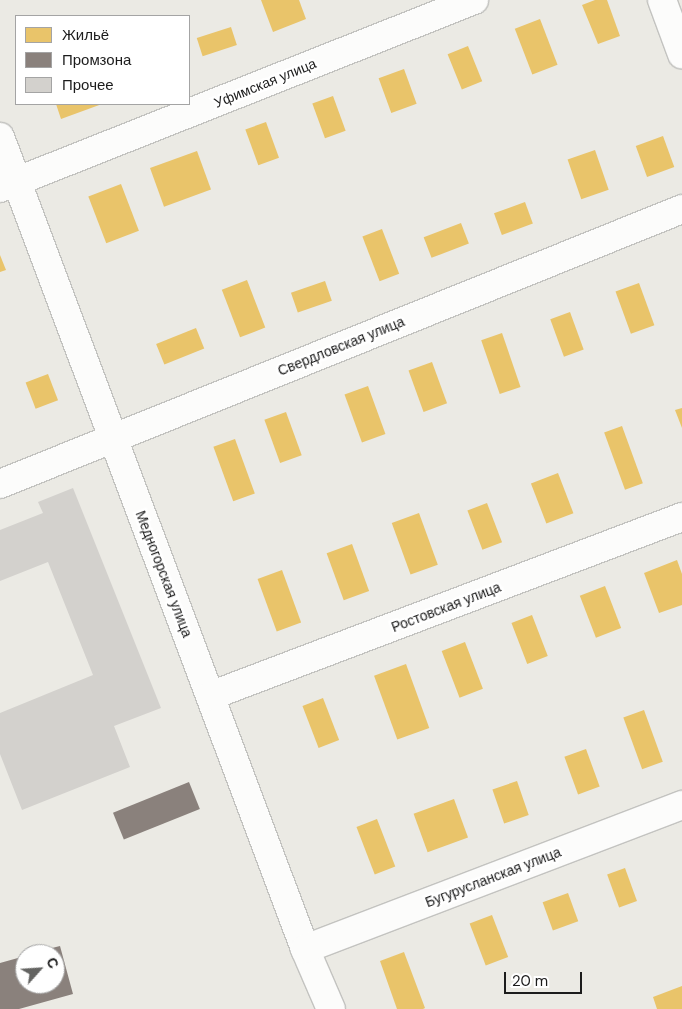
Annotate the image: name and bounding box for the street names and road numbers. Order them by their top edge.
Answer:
street label: Уфимская улица [211,55,319,111]
street label: Свердловская улица [275,313,407,379]
street label: Медногорская улица [132,508,196,640]
street label: Ростовская улица [389,578,503,636]
street label: Бугурусланская улица [423,843,563,911]

